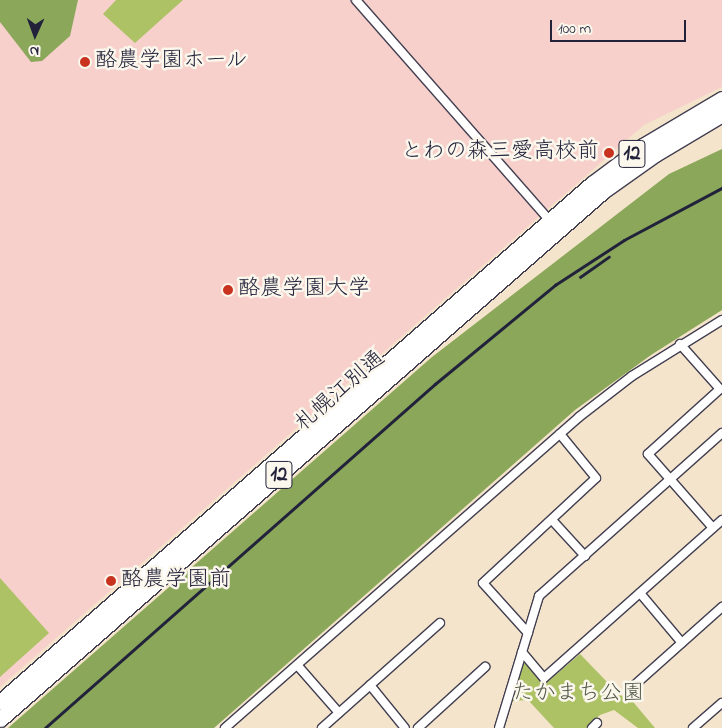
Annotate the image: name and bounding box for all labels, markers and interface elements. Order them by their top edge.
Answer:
north arrow [10,10,60,60]
scale bar [552,10,688,42]
text: 100 m [558,18,591,40]
text: N [29,40,40,61]
place label: 酪農学園ホール [95,49,249,75]
marker: 酪農学園ホール [79,56,91,68]
road number: 12 [618,136,646,172]
place label: とわの森三愛高校前 [401,140,599,166]
marker: とわの森三愛高校前 [603,147,615,159]
place label: 酪農学園大学 [238,277,370,303]
marker: 酪農学園大学 [222,284,234,296]
street label: 札幌江別通 [291,346,391,438]
road number: 12 [265,456,293,494]
place label: 酪農学園前 [121,568,231,594]
marker: 酪農学園前 [105,575,117,587]
park label: たかまち公園 [512,682,644,708]

